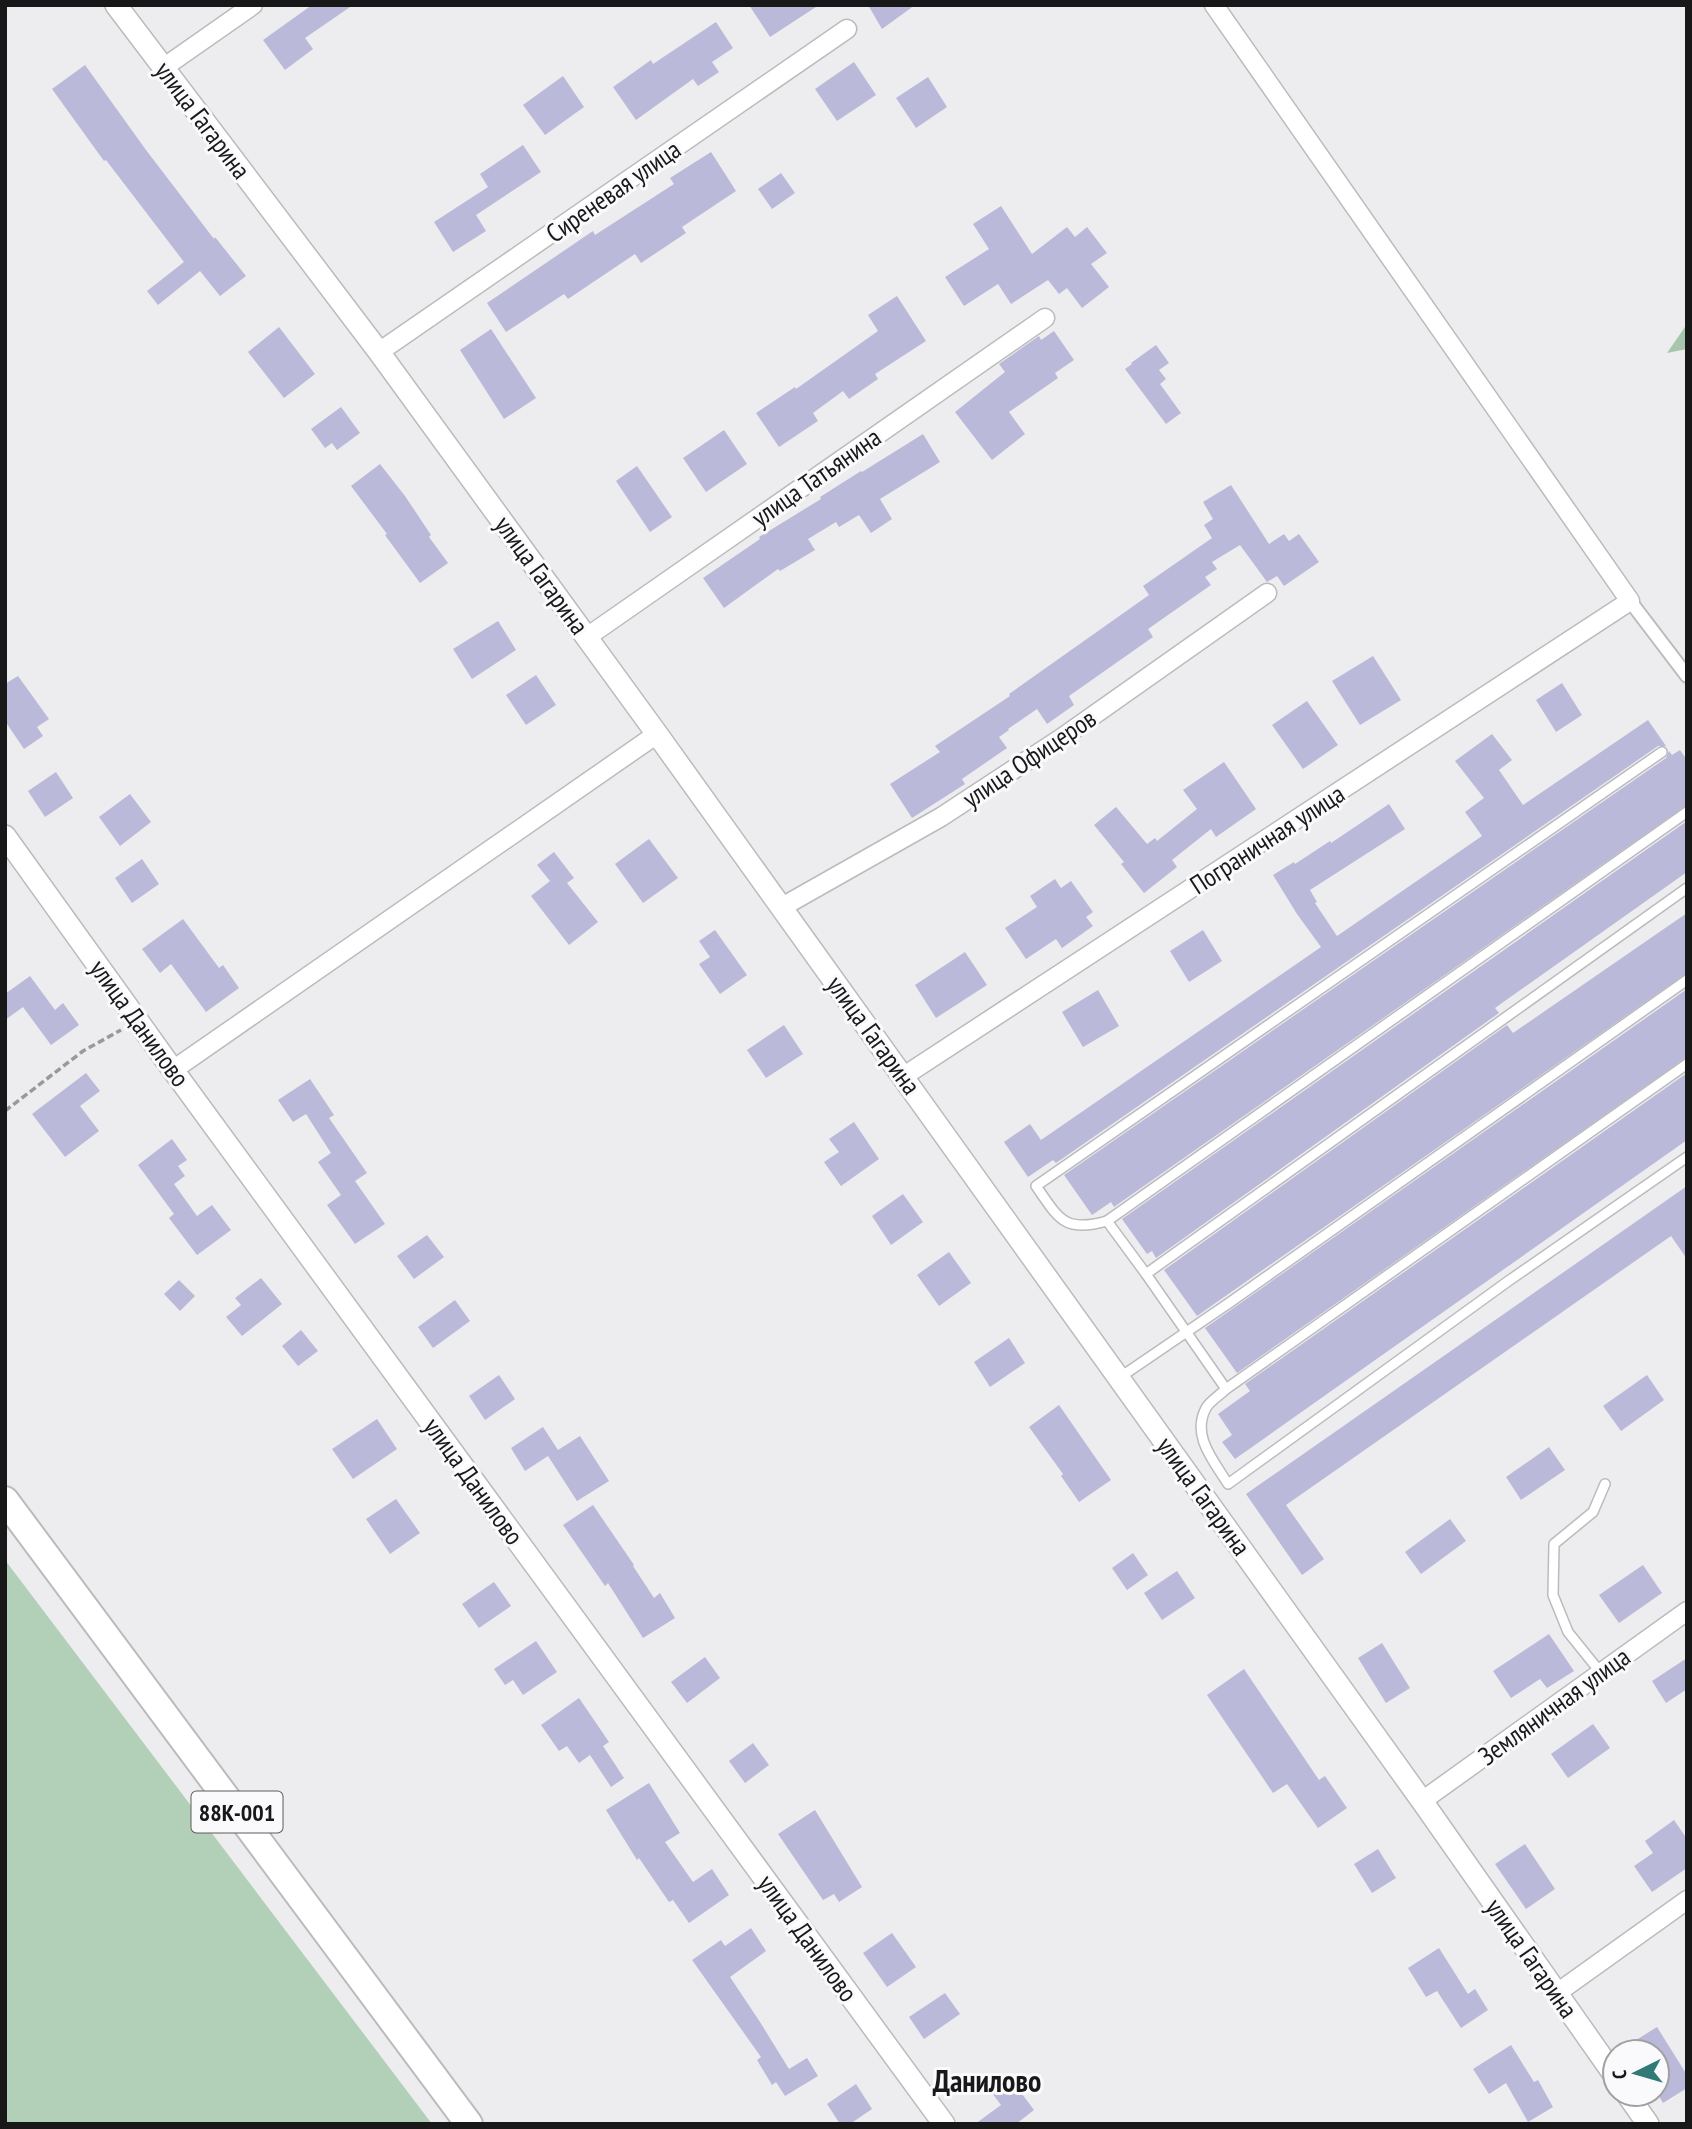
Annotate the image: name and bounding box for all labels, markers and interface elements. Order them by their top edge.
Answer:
street label: улица Гагарина [148,55,258,185]
street label: Сиреневая улица [539,132,687,250]
street label: улица Татьянина [745,420,887,534]
street label: улица Гагарина [488,509,596,641]
street label: улица Офицеров [956,701,1102,815]
street label: Пограничная улица [1183,777,1351,901]
street label: улица Данилово [83,953,197,1093]
street label: улица Гагарина [820,969,928,1101]
street label: улица Данилово [417,1411,531,1551]
street label: улица Гагарина [1150,1430,1258,1562]
street label: Земляничная улица [1472,1640,1636,1772]
road number: 88К-001 [191,1792,282,1832]
street label: улица Данилово [751,1868,865,2008]
street label: улица Гагарина [1479,1892,1585,2024]
north arrow [1601,2038,1671,2108]
district label: Данилово [933,2061,1041,2100]
text: С [1607,2069,1631,2080]

